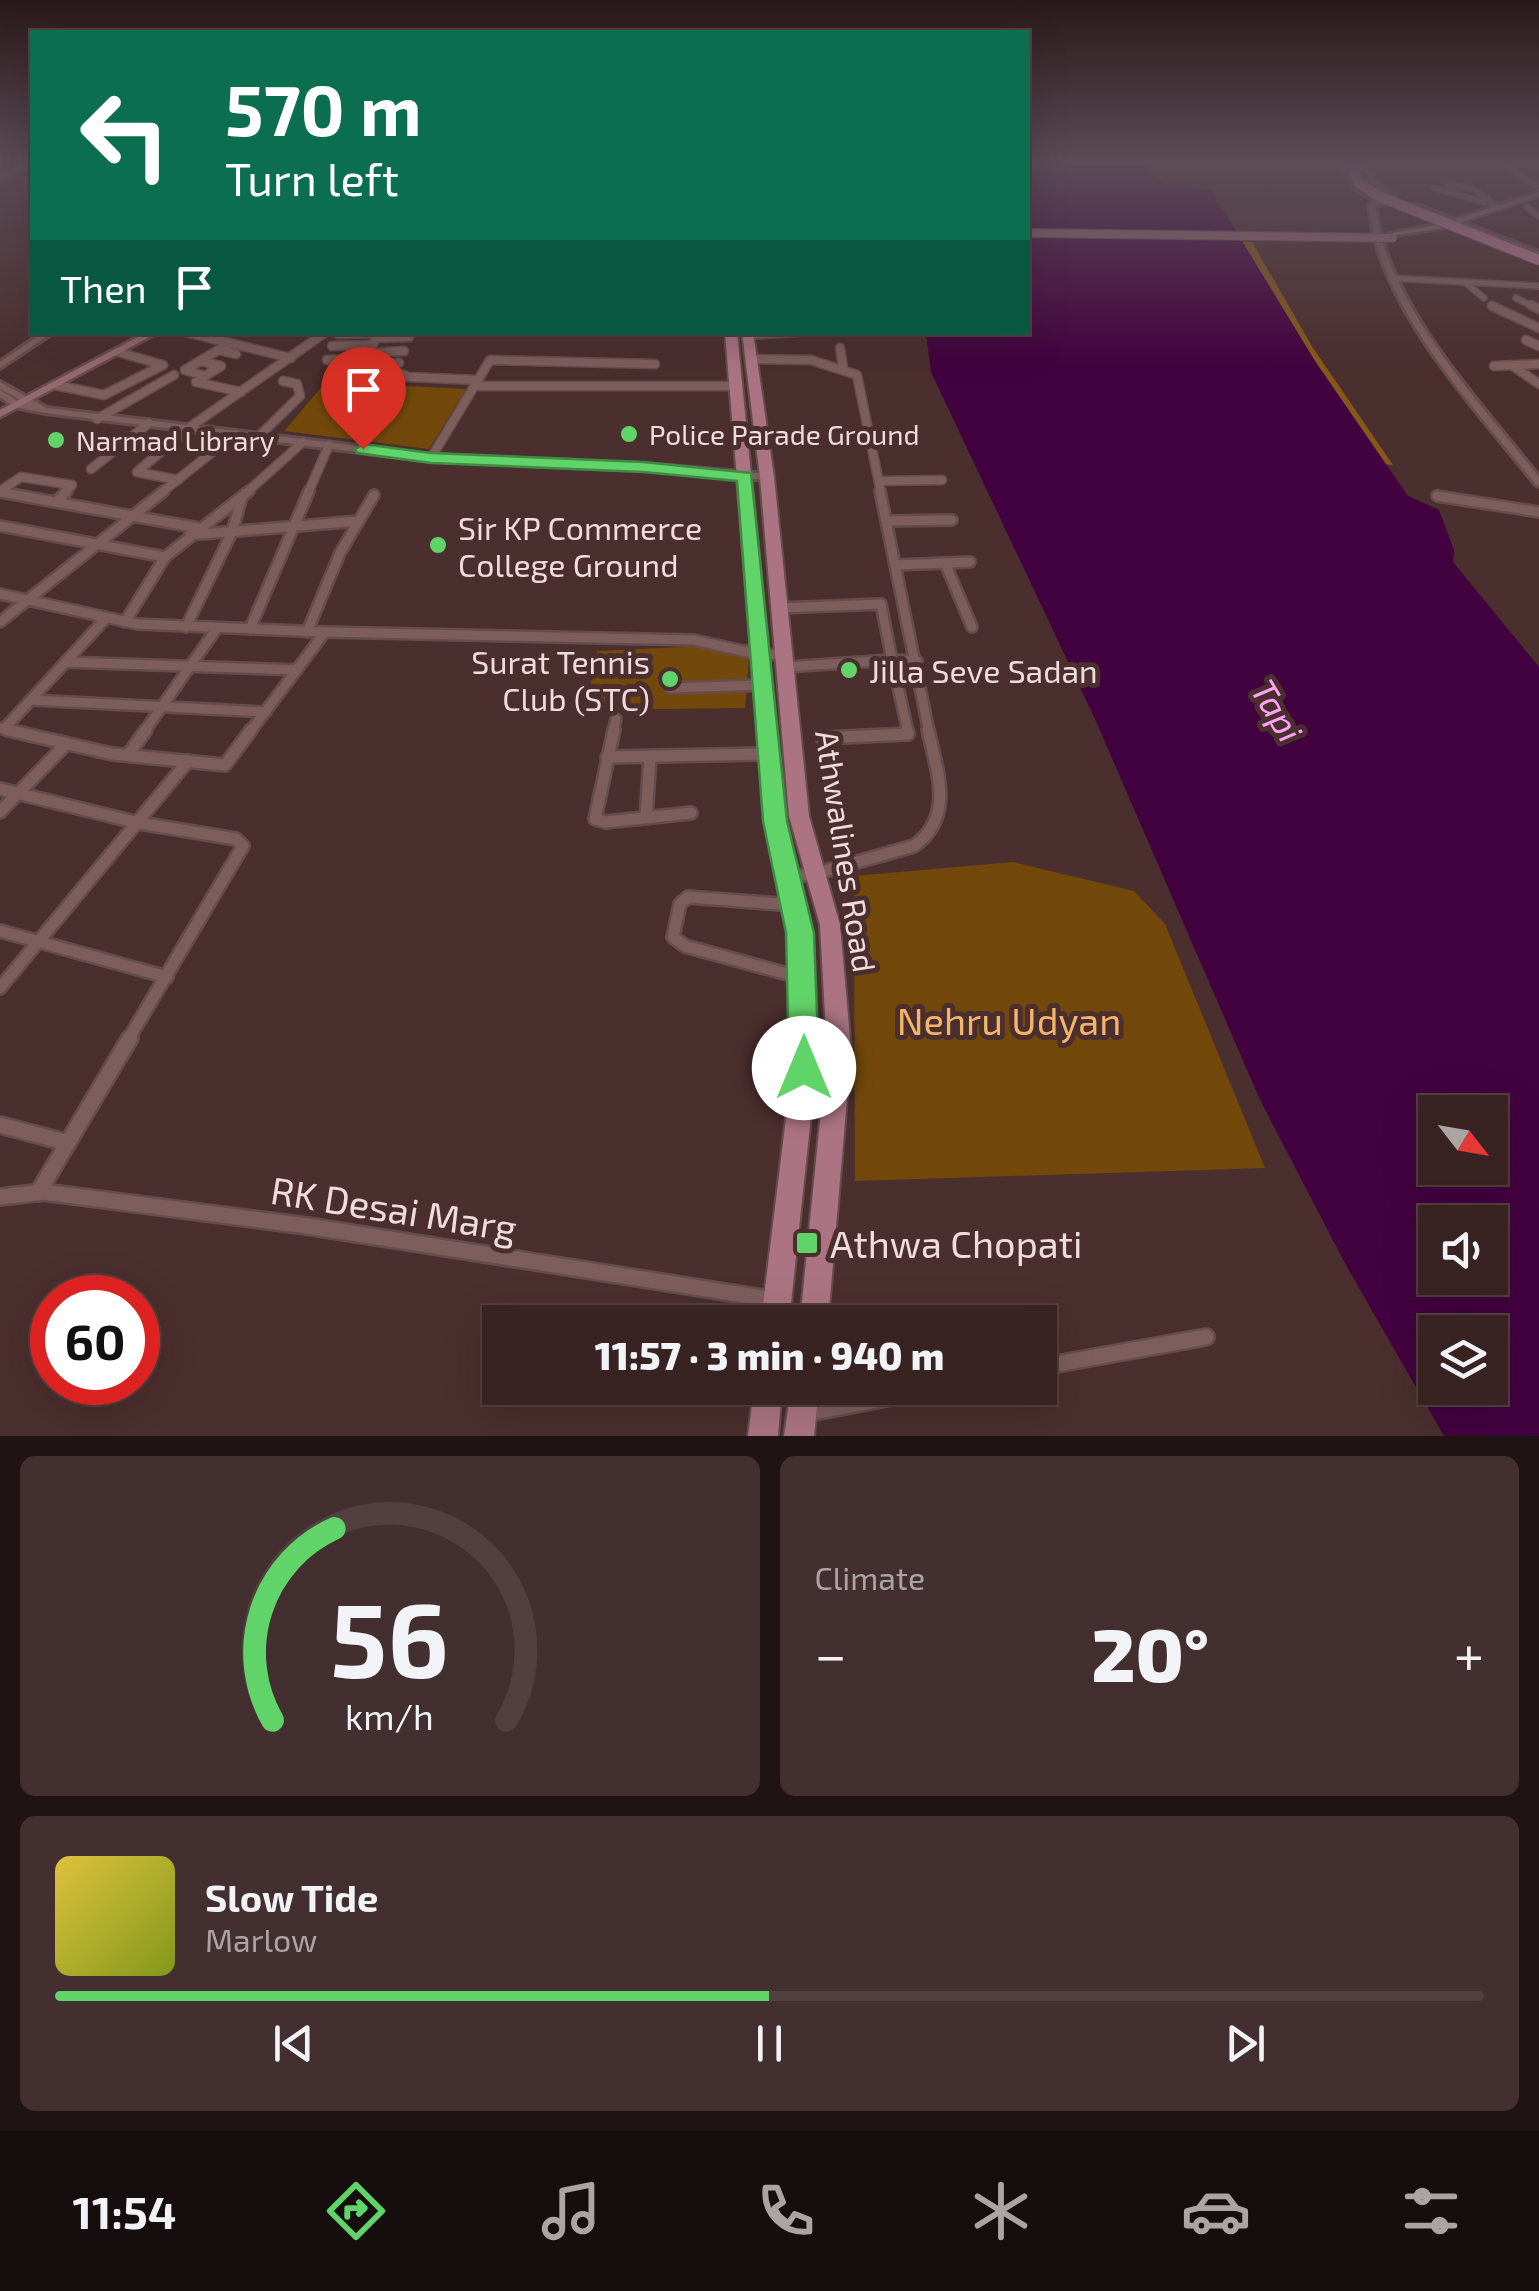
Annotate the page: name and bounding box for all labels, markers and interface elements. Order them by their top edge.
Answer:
text: 570 m [225,66,422,150]
icon: left [60,70,190,200]
text: Turn left [225,151,399,205]
icon: arrive [167,260,222,315]
text: Then [60,265,147,311]
pin [321,347,406,450]
icon: arrive [336,362,391,417]
place label: Police Parade Ground [649,417,920,451]
place label: Narmad Library [76,423,275,457]
marker: Police Parade Ground [618,423,640,445]
marker: Narmad Library [45,429,67,451]
place label: Sir KP Commerce College Ground [458,508,702,583]
marker: Sir KP Commerce College Ground [427,534,449,556]
place label: Surat Tennis Club (STC) [471,642,650,717]
place label: Jilla Seve Sadan [869,651,1098,689]
marker: Jilla Seve Sadan [838,659,860,681]
marker: Surat Tennis Club (STC) [659,668,681,690]
water label: Tapi [1243,671,1313,749]
street label: Athwalines Road [809,727,885,975]
park label: Nehru Udyan [897,997,1121,1043]
position arrow [752,1016,856,1120]
north arrow [1418,1095,1508,1185]
map controls [1418,1095,1508,1405]
street label: RK Desai Marg [268,1166,520,1250]
button: sound [1418,1205,1508,1295]
place label: Athwa Chopati [830,1220,1082,1266]
marker: Athwa Chopati [794,1230,820,1256]
speed limit sign: 60 [30,1275,160,1405]
button: layers [1418,1315,1508,1405]
text: 11:57 · 3 min · 940 m [595,1332,944,1378]
text: Climate [815,1558,925,1596]
text: 56 [330,1574,449,1699]
text: 20° [1091,1607,1209,1697]
text: − [815,1620,847,1686]
text: + [1454,1620,1484,1686]
text: km/h [345,1694,434,1737]
text: Slow Tide [205,1874,378,1920]
text: Marlow [205,1920,317,1958]
icon: previous [266,2016,321,2071]
icon: pause [742,2016,797,2071]
icon: next [1218,2016,1273,2071]
icon: directions [321,2176,391,2246]
icon: music [536,2176,606,2246]
icon: phone [751,2176,821,2246]
icon: climate [966,2176,1036,2246]
icon: car [1181,2176,1251,2246]
icon: filters [1396,2176,1466,2246]
text: 11:54 [73,2184,176,2238]

